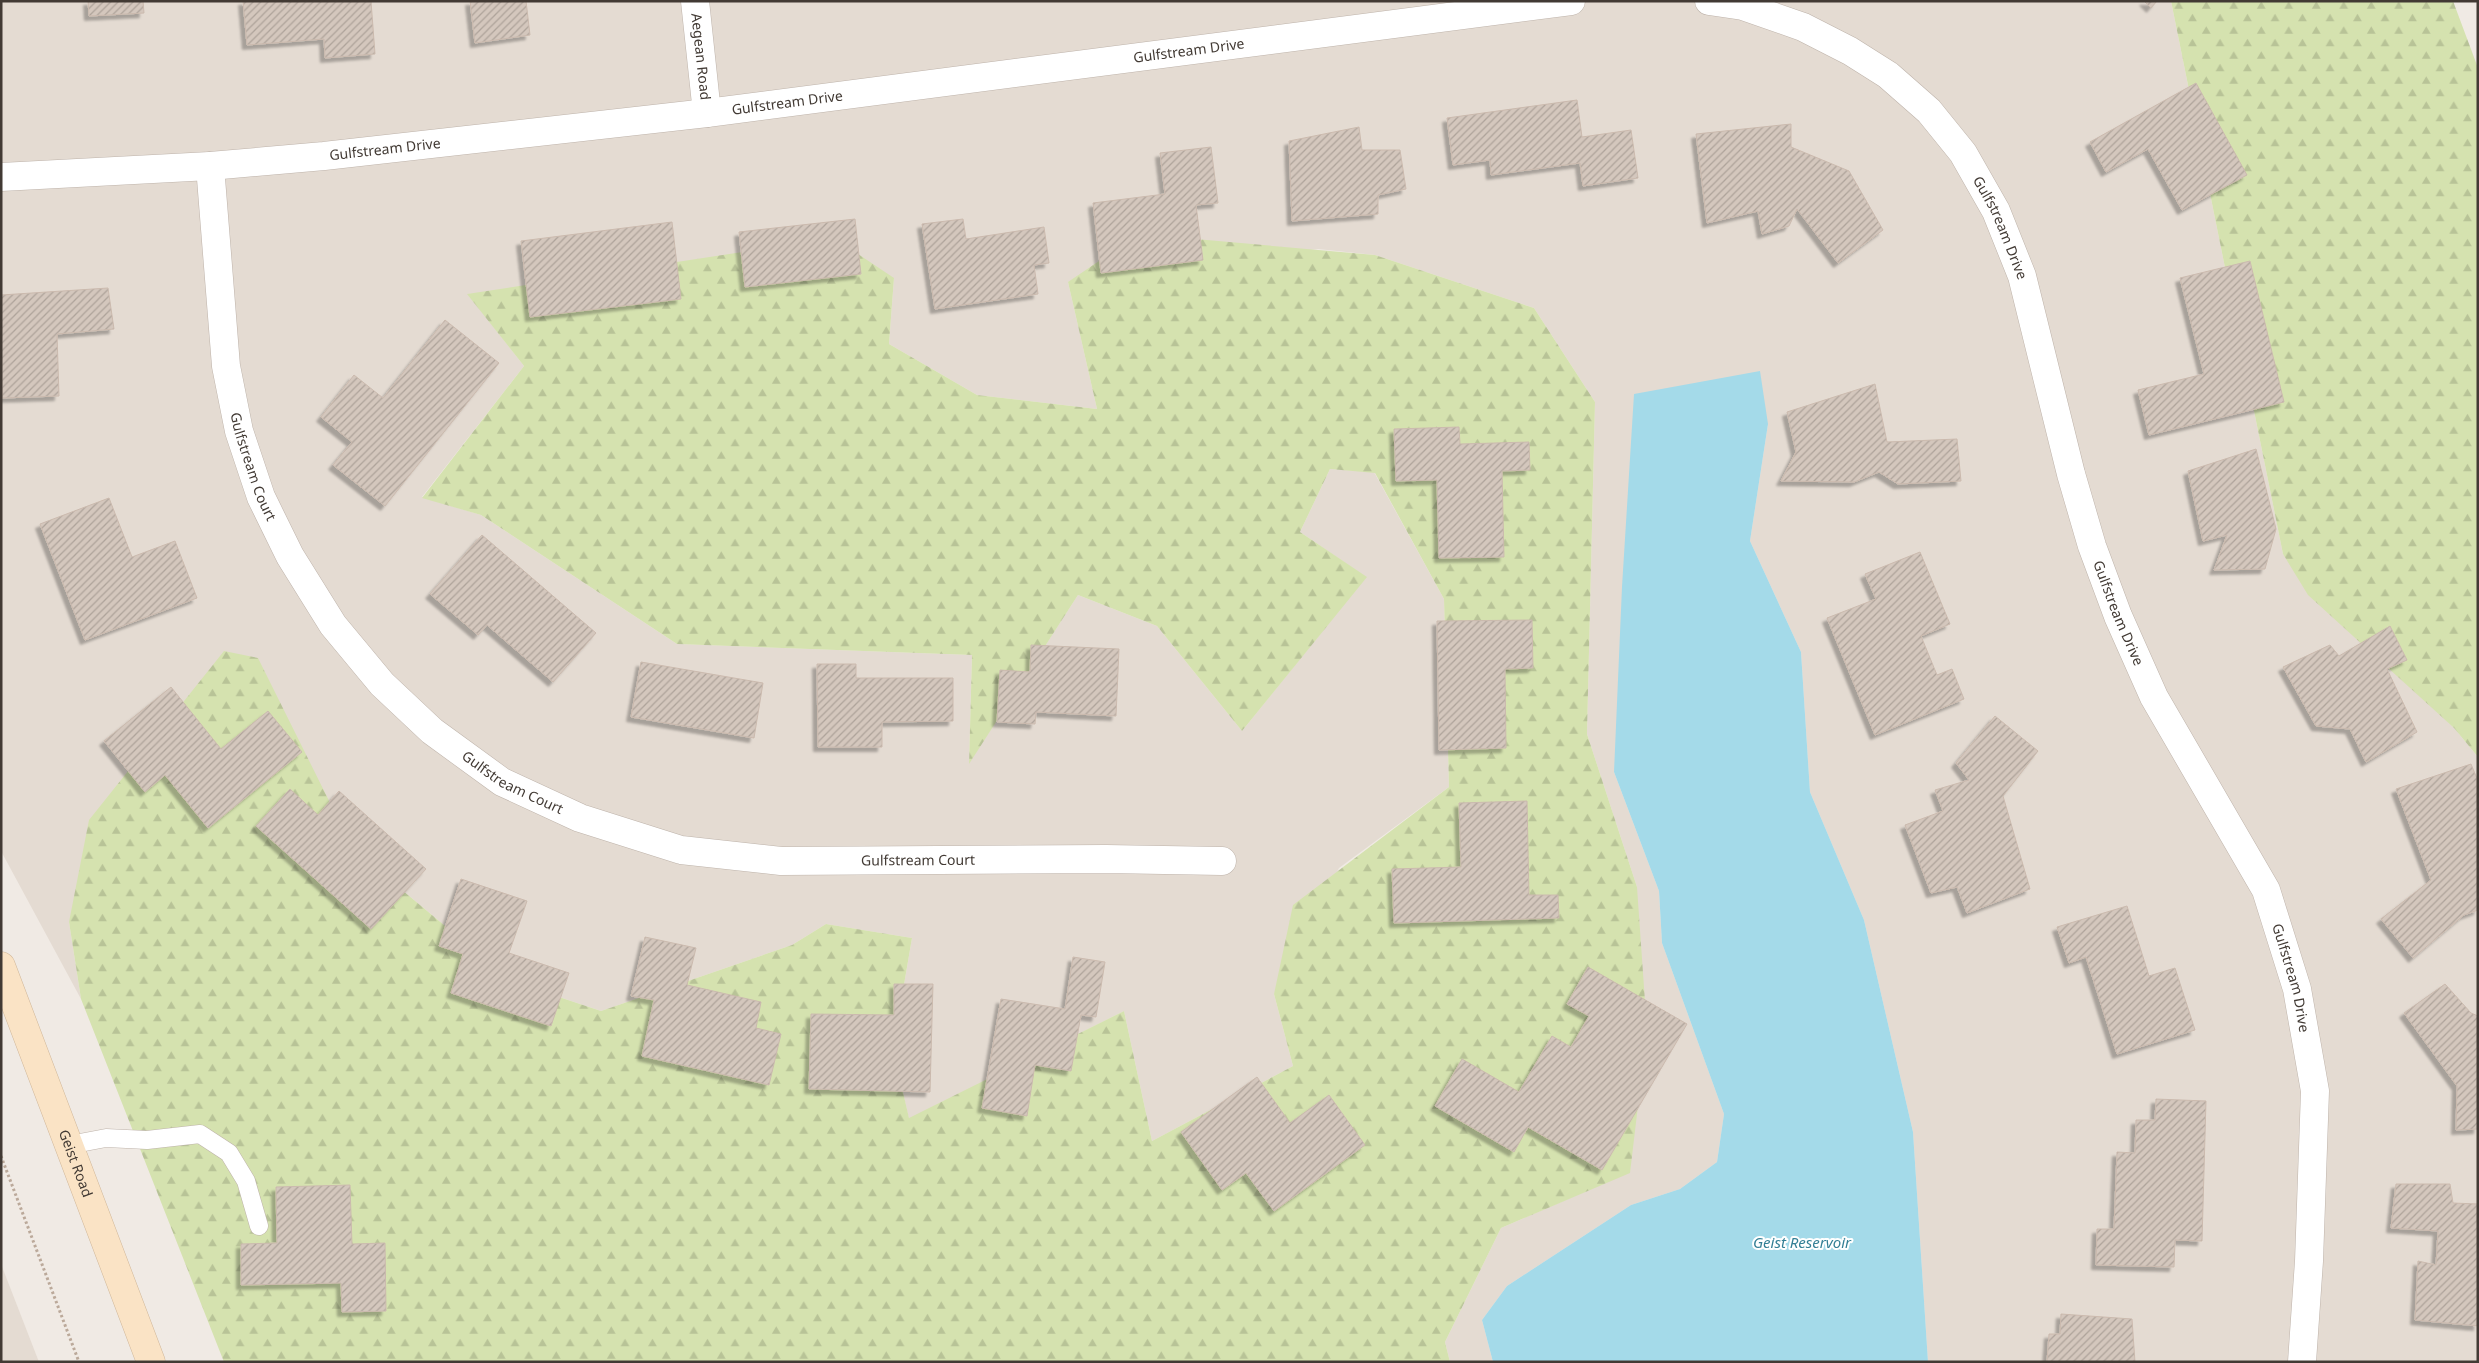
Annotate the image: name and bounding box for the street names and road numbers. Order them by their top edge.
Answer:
street label: Aegean Road [687,12,716,101]
street label: Gulfstream Drive [1132,33,1246,67]
street label: Gulfstream Drive [730,85,844,119]
street label: Gulfstream Drive [328,133,442,164]
street label: Gulfstream Drive [1969,172,2032,282]
street label: Gulfstream Court [226,410,281,524]
street label: Gulfstream Drive [2089,558,2149,668]
street label: Gulfstream Court [458,746,567,818]
street label: Gulfstream Court [861,850,975,870]
street label: Gulfstream Drive [2268,921,2314,1034]
street label: Geist Road [55,1127,98,1200]

